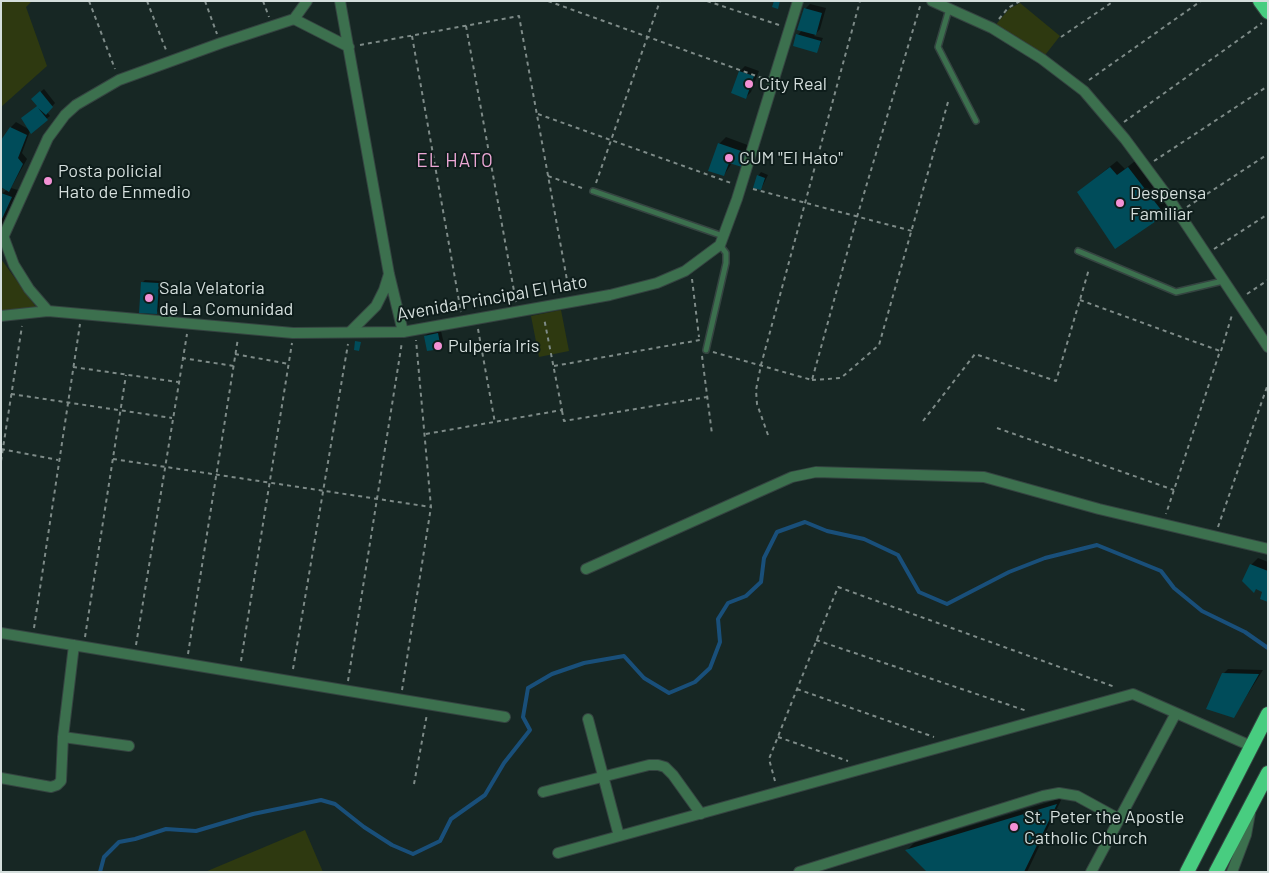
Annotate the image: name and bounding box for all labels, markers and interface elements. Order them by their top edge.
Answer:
place label: City Real [759,73,827,95]
marker: City Real [743,78,755,90]
place label: CUM "El Hato" [739,147,843,169]
district label: EL HATO [415,150,495,172]
marker: CUM "El Hato" [723,152,735,164]
place label: Posta policial Hato de Enmedio [58,160,191,202]
marker: Posta policial Hato de Enmedio [42,175,54,187]
place label: Despensa Familiar [1130,182,1206,224]
marker: Despensa Familiar [1114,197,1126,209]
street label: Avenida Principal El Hato [395,271,589,325]
place label: Sala Velatoria de La Comunidad [159,277,293,320]
marker: Sala Velatoria de La Comunidad [143,292,155,304]
place label: Pulpería Iris [448,335,539,357]
marker: Pulpería Iris [432,340,444,352]
place label: St. Peter the Apostle Catholic Church [1024,806,1184,849]
marker: St. Peter the Apostle Catholic Church [1008,821,1020,833]

